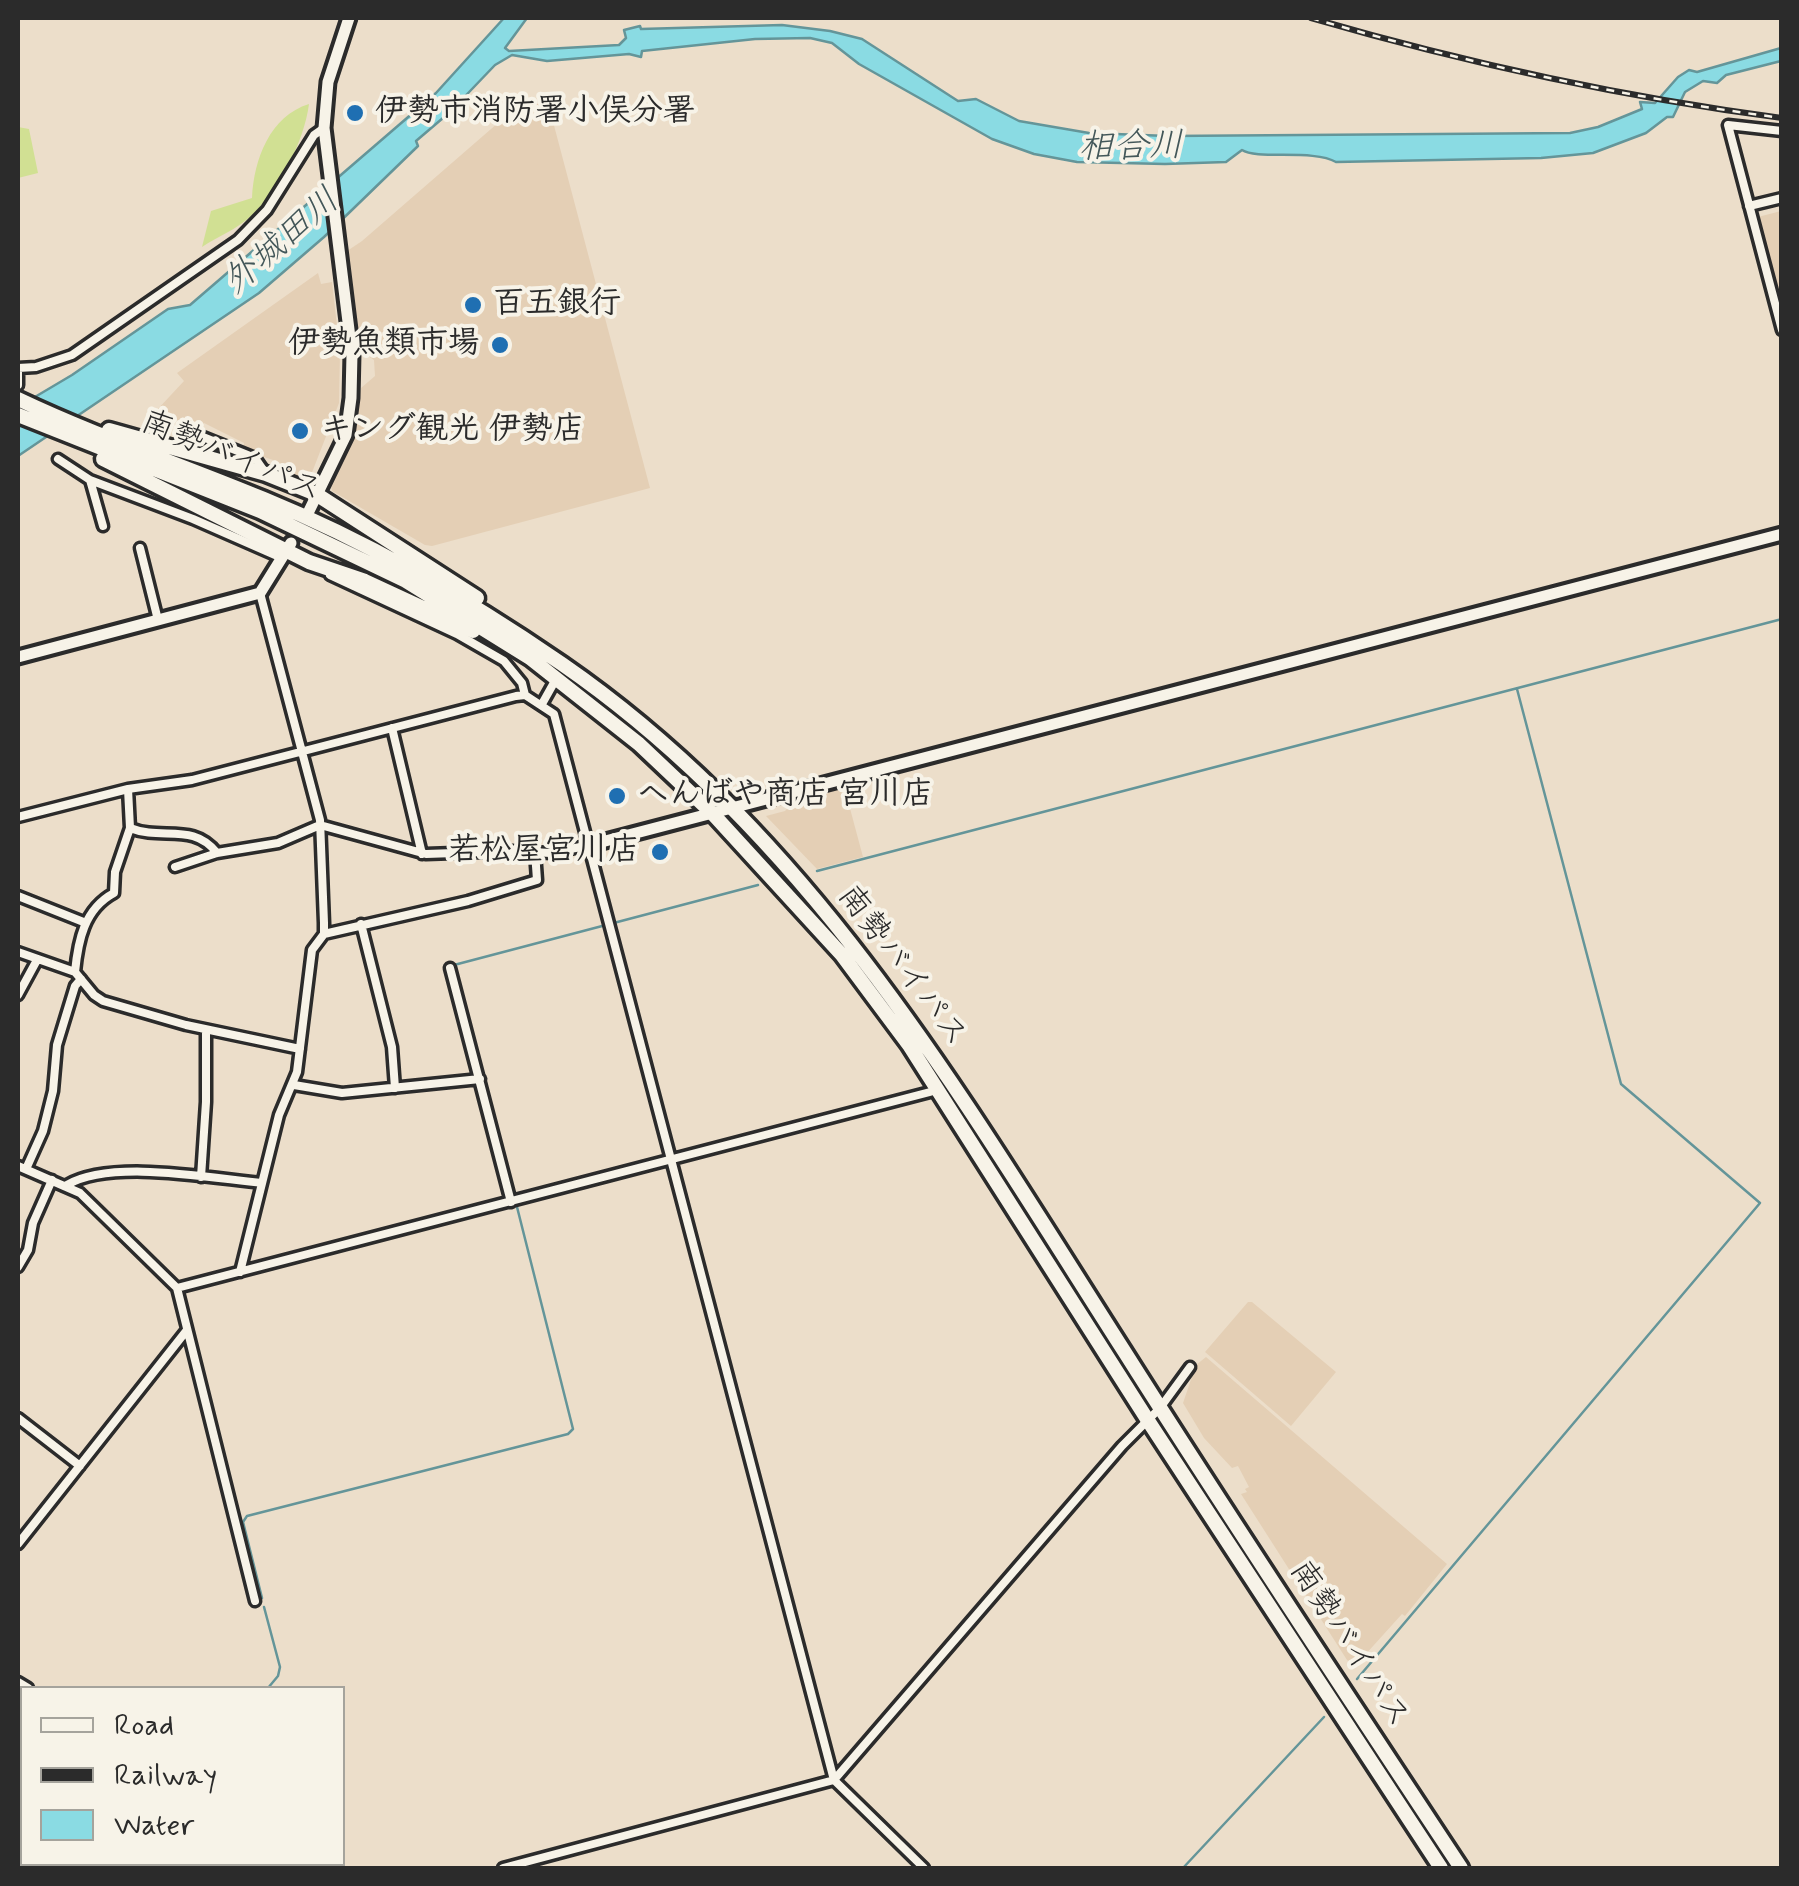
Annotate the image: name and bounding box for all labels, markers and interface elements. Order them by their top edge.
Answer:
place label: 伊勢市消防署小俣分署 [375,94,695,132]
marker: 伊勢市消防署小俣分署 [344,102,366,124]
water label: 相合川 [1078,127,1184,171]
water label: 外城田川 [216,181,350,305]
place label: 百五銀行 [493,286,621,324]
marker: 百五銀行 [462,294,484,316]
place label: 伊勢魚類市場 [288,326,480,364]
marker: 伊勢魚類市場 [489,334,511,356]
street label: 南勢バイパス [135,404,327,512]
place label: キング観光 伊勢店 [320,412,585,450]
marker: キング観光 伊勢店 [289,420,311,442]
place label: へんばや商店 宮川店 [637,777,934,815]
marker: へんばや商店 宮川店 [606,785,628,807]
place label: 若松屋宮川店 [448,833,640,871]
marker: 若松屋宮川店 [649,841,671,863]
street label: 南勢バイパス [828,879,974,1055]
street label: 南勢バイパス [1280,1554,1416,1736]
legend [20,1686,345,1866]
text: Road [114,1706,174,1745]
text: Railway [114,1756,217,1795]
text: Water [114,1806,194,1845]

